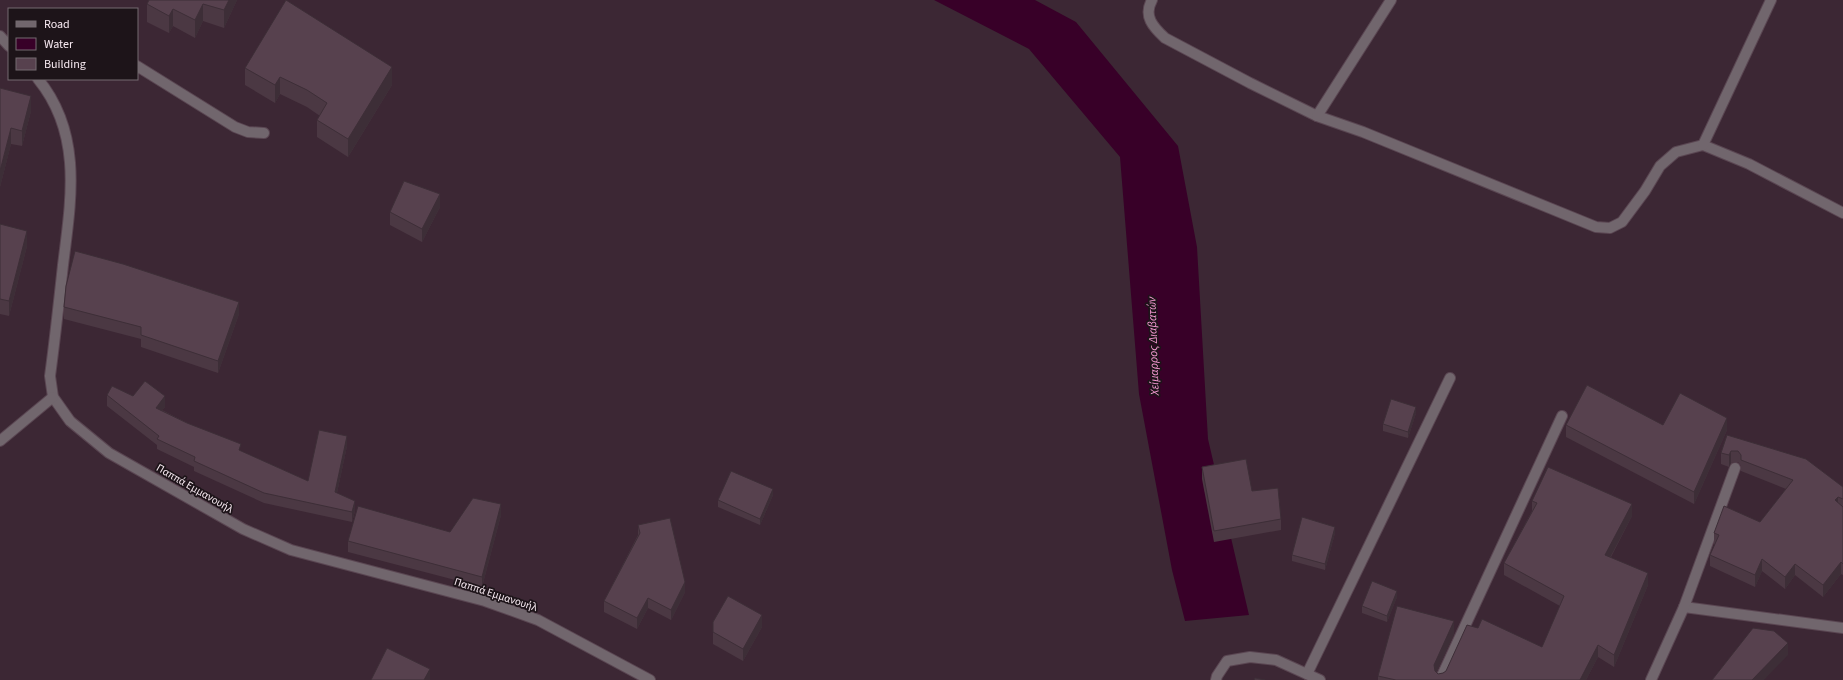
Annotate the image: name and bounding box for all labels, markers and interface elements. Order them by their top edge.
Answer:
legend [8,8,138,80]
text: Road [44,16,70,33]
text: Water [44,36,74,53]
text: Building [44,56,86,73]
water label: Χείμαρρος Διαβατών [1143,296,1164,397]
street label: Παππά Εμμανουήλ [154,460,236,517]
street label: Παππά Εμμανουήλ [452,574,540,615]

